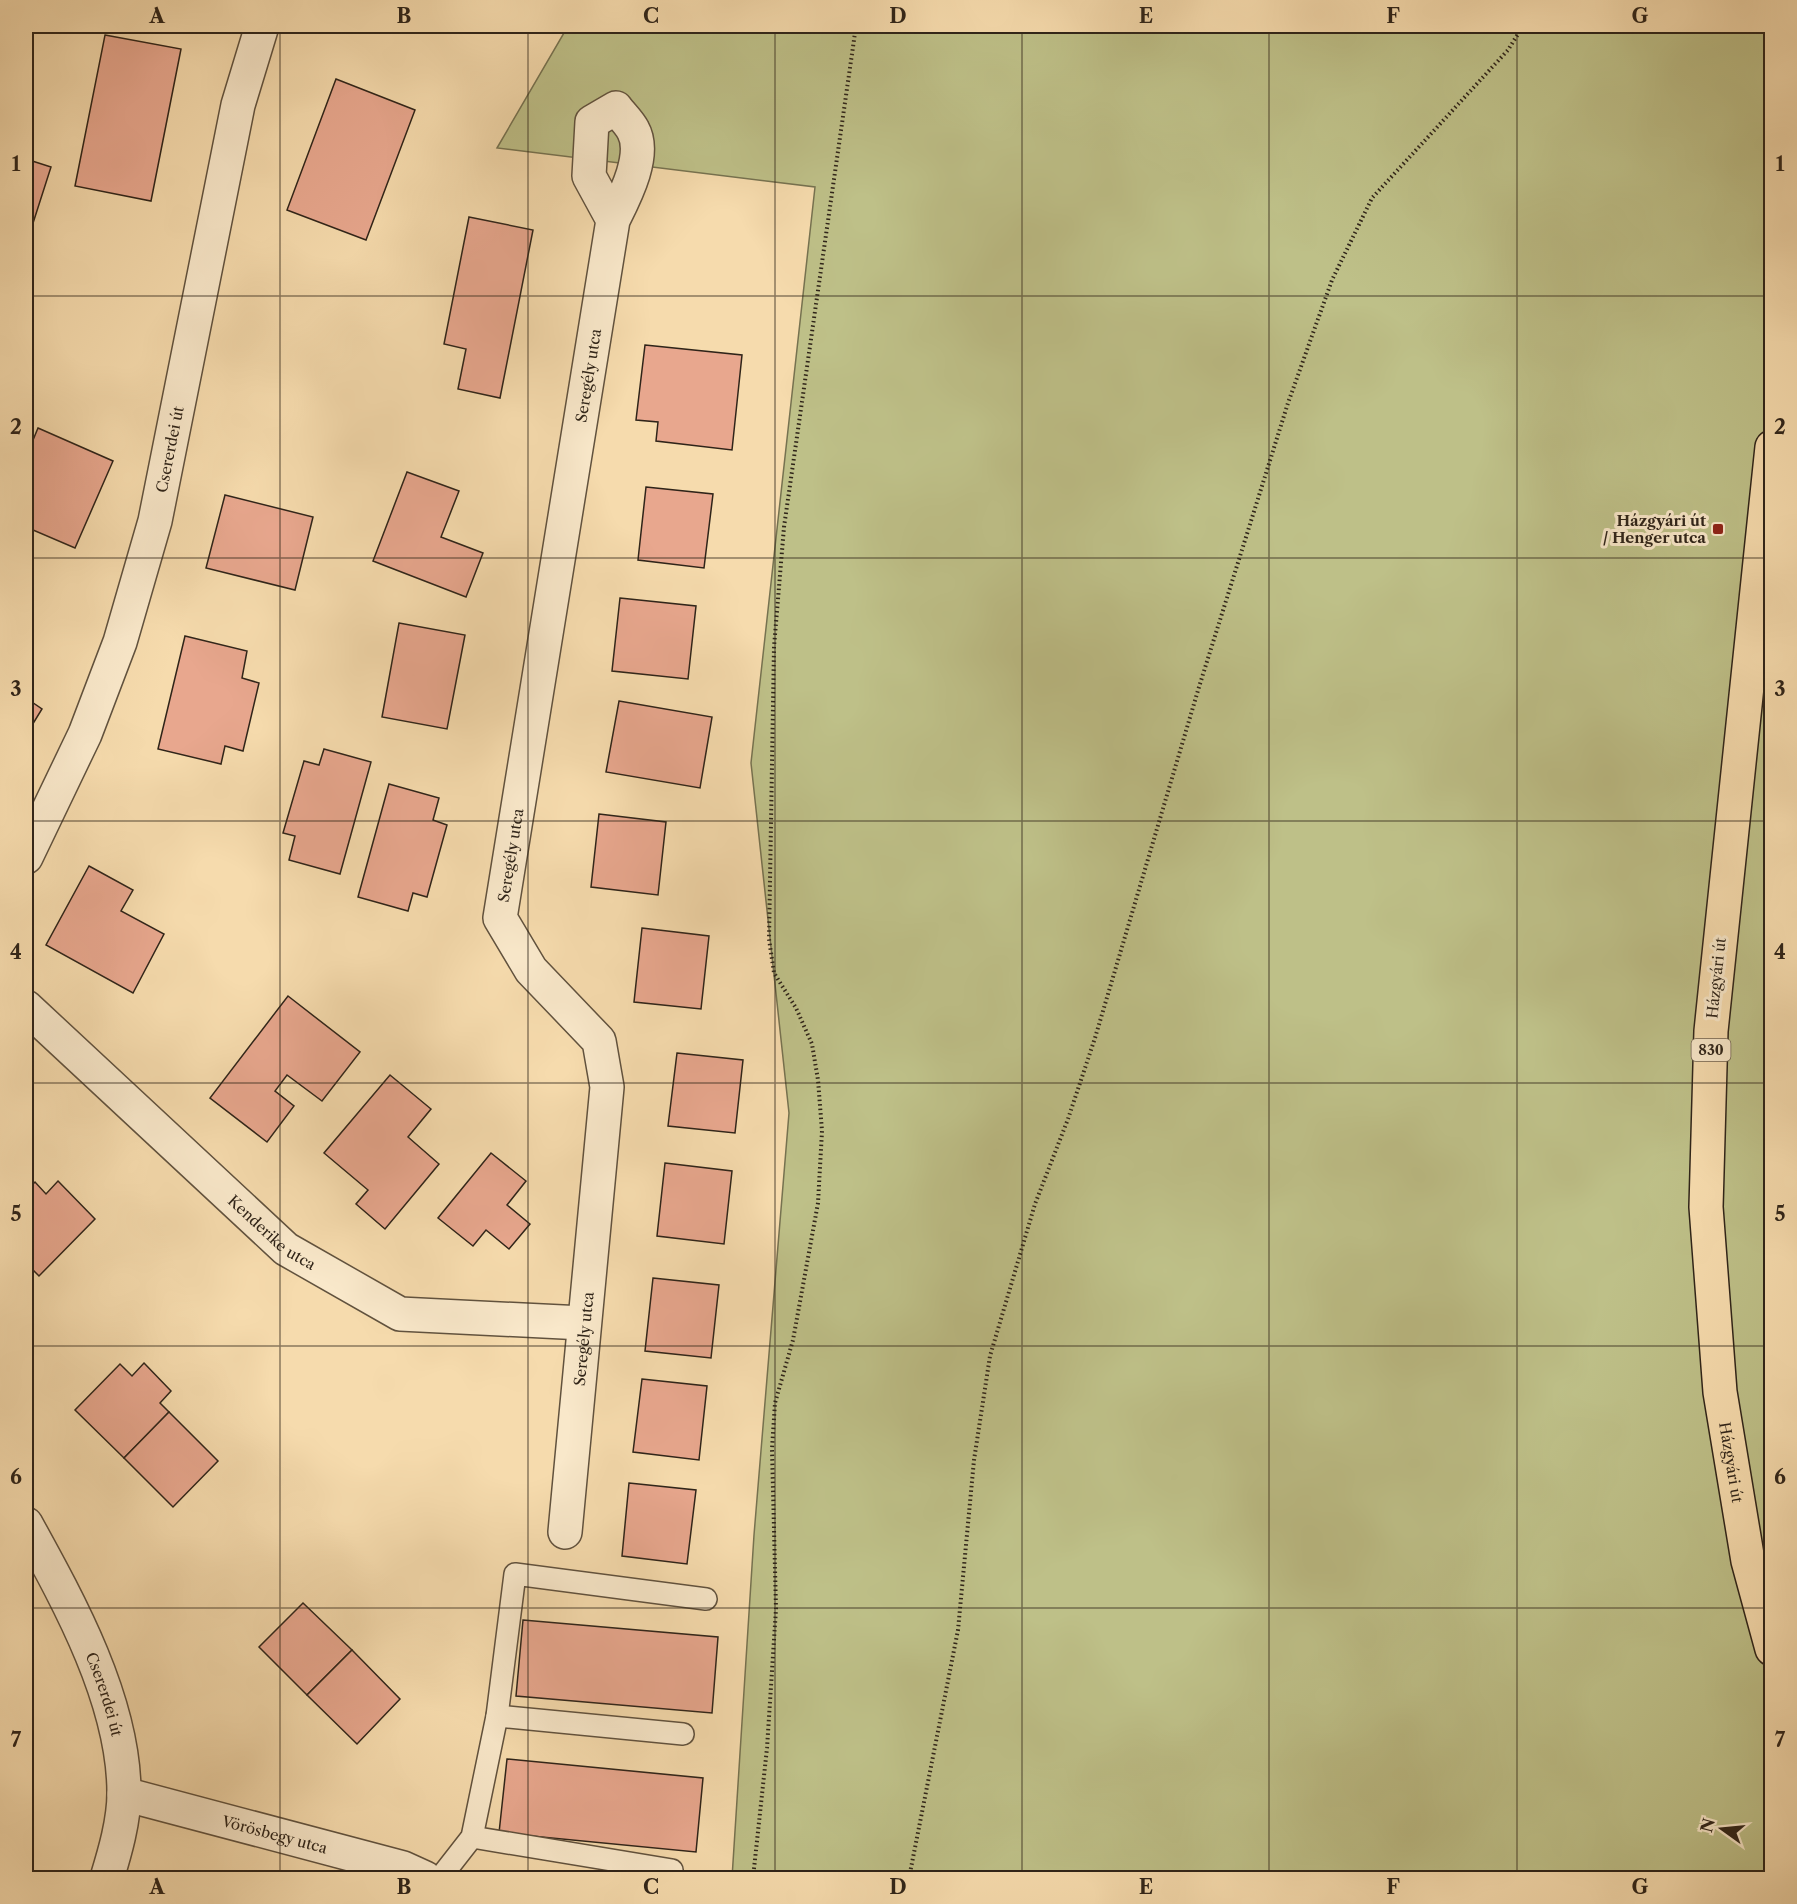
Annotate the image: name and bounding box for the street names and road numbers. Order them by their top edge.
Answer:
street label: Seregély utca [571,327,605,424]
street label: Csererdei út [151,404,187,494]
street label: Seregély utca [493,807,527,904]
street label: Házgyári út [1702,936,1730,1019]
road number: 830 [1692,1039,1730,1061]
street label: Kenderike utca [224,1191,319,1274]
street label: Seregély utca [569,1291,597,1387]
street label: Házgyári út [1716,1421,1748,1505]
street label: Csererdei út [82,1649,127,1739]
street label: Vörösbegy utca [219,1811,330,1857]

